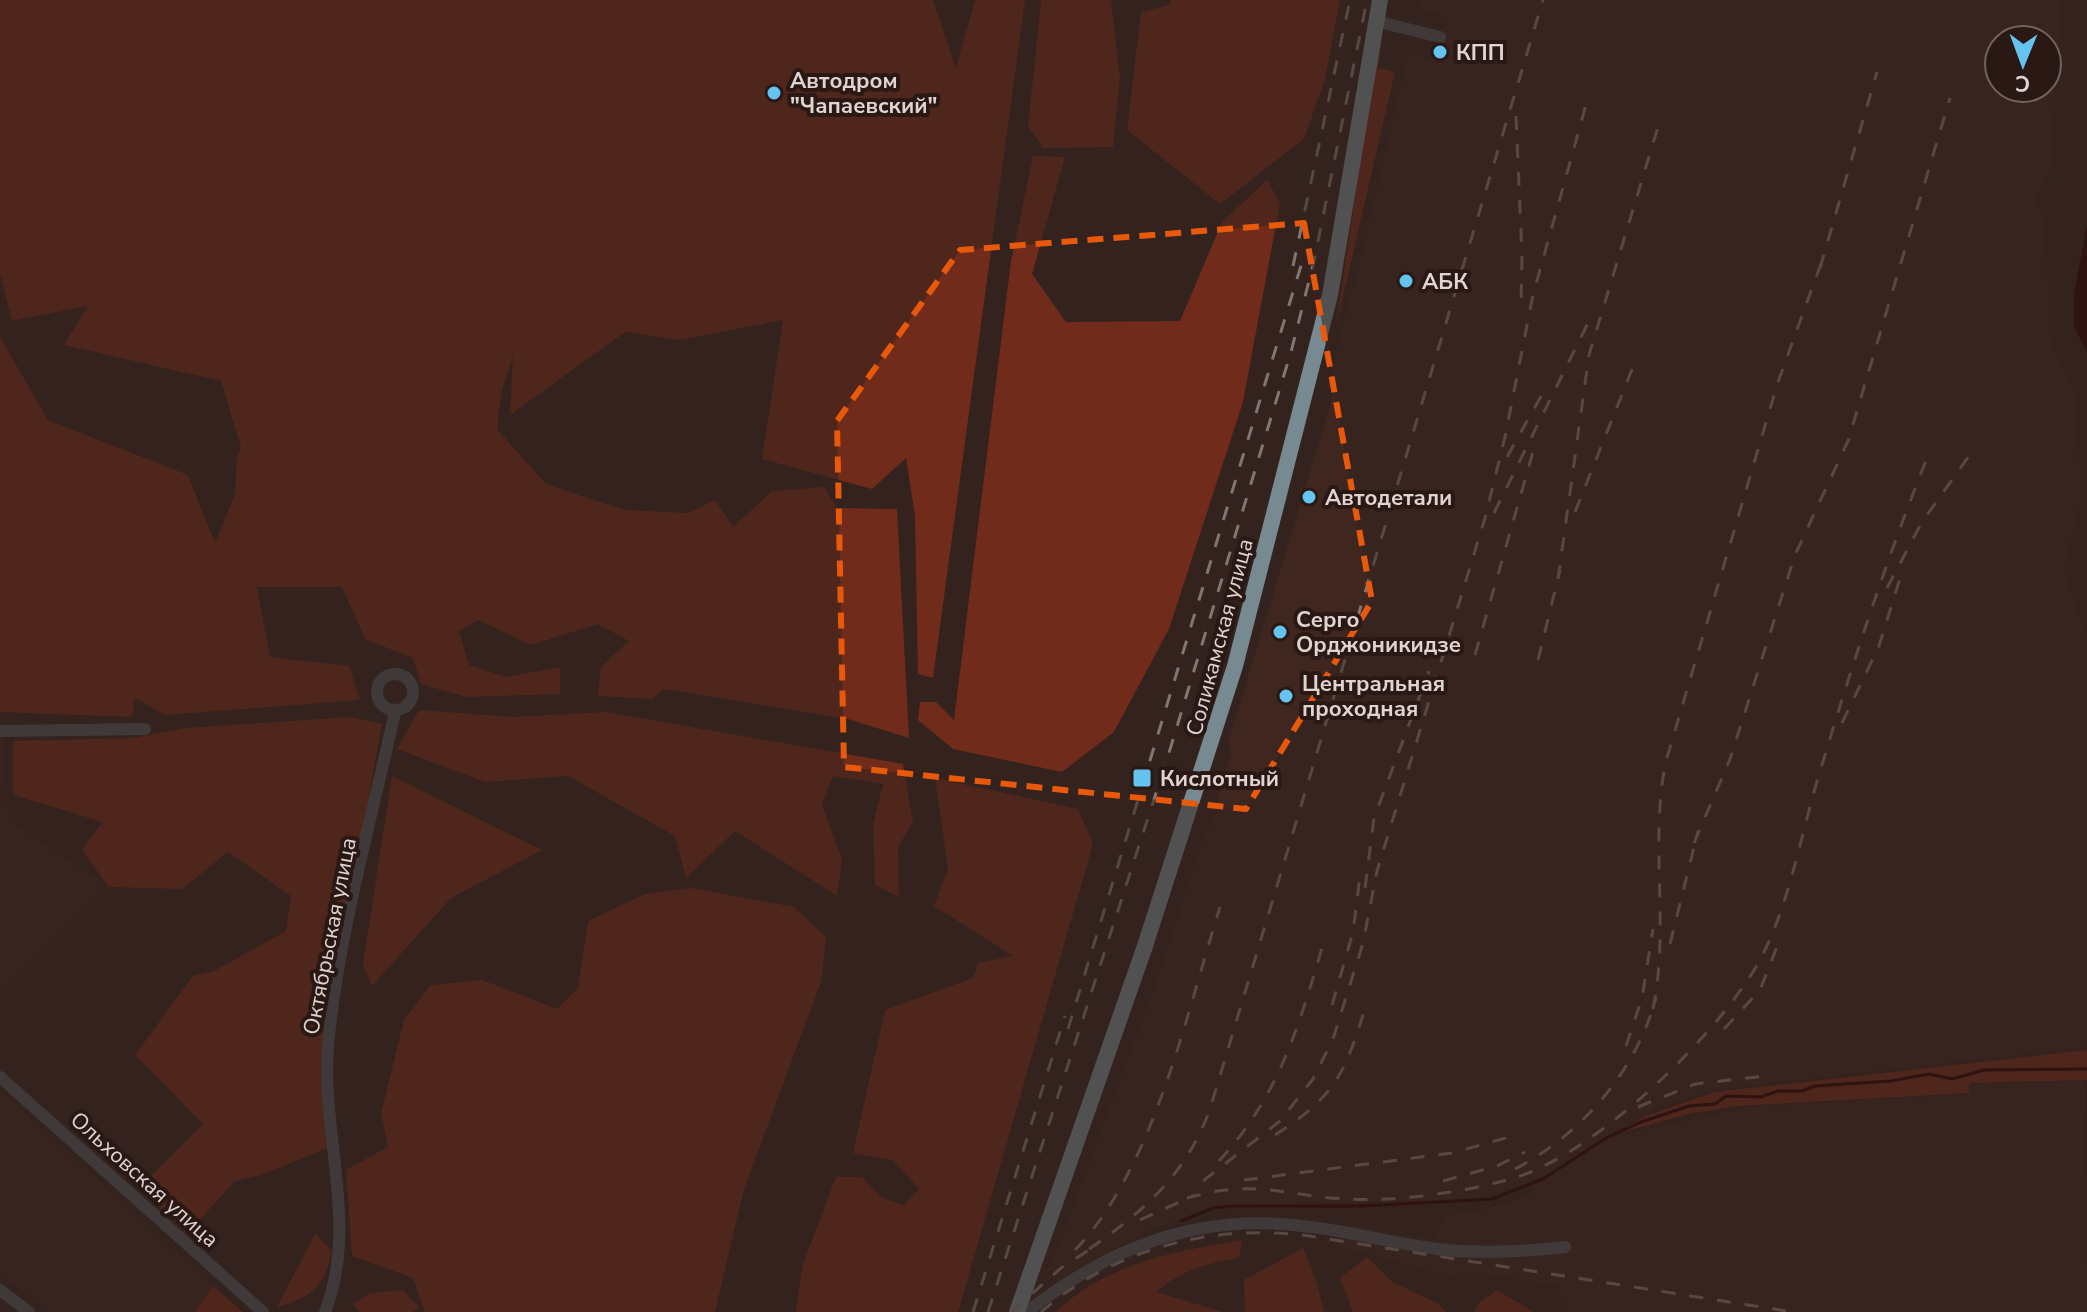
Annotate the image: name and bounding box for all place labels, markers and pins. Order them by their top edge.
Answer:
place label: КПП [1456,38,1505,68]
marker: КПП [1431,43,1449,61]
place label: Автодром "Чапаевский" [790,66,937,121]
marker: Автодром "Чапаевский" [765,84,783,102]
place label: АБК [1422,267,1468,297]
marker: АБК [1397,272,1415,290]
place label: Автодетали [1325,483,1452,513]
marker: Автодетали [1300,488,1318,506]
place label: Серго Орджоникидзе [1296,605,1461,660]
marker: Серго Орджоникидзе [1271,623,1289,641]
place label: Центральная проходная [1302,669,1445,724]
marker: Центральная проходная [1277,687,1295,705]
place label: Кислотный [1160,764,1279,794]
marker: Кислотный [1131,767,1153,789]

